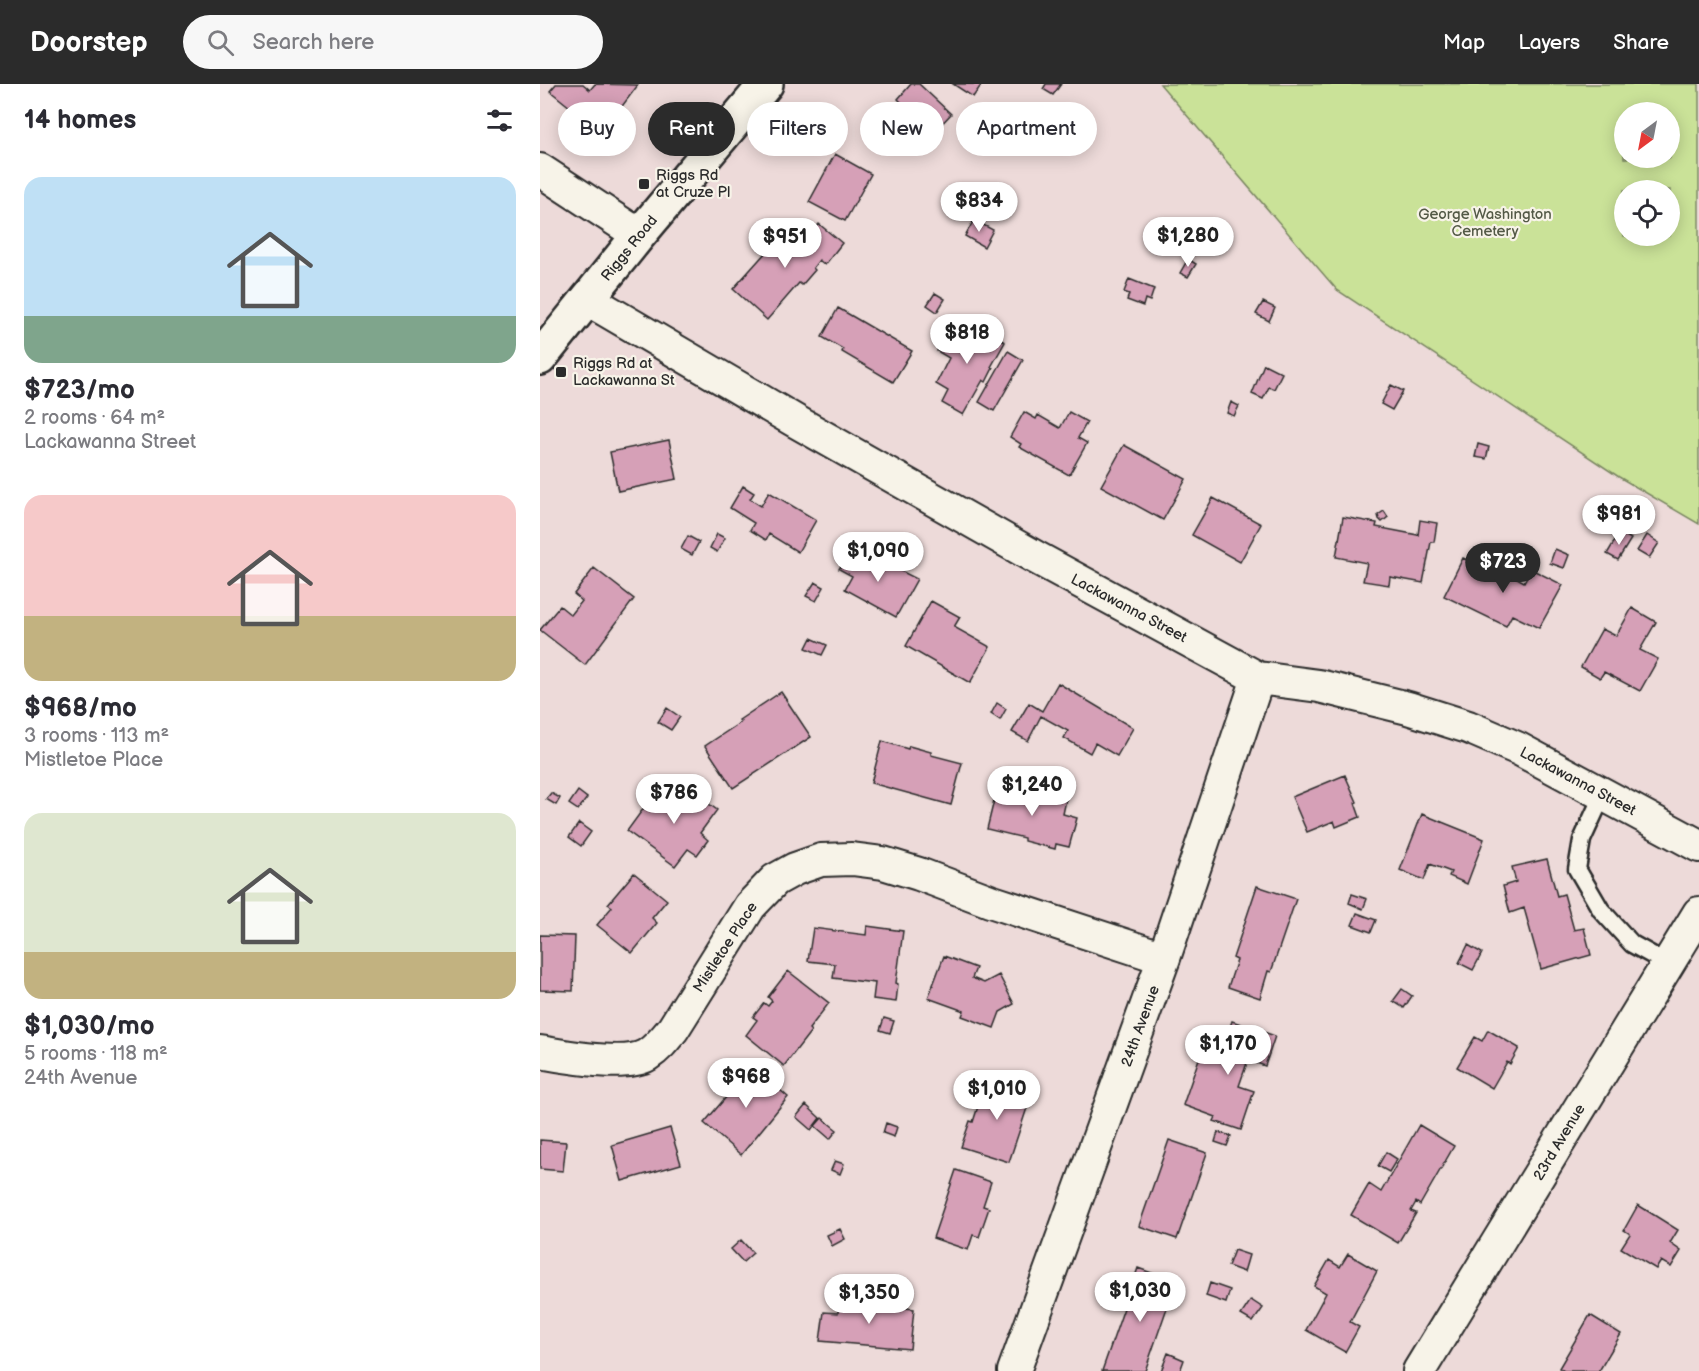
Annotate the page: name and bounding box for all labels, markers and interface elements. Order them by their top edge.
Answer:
search box [183,15,603,69]
text: Doorstep [30,26,147,59]
icon: search [204,26,237,59]
text: Search here [252,29,374,56]
text: Map [1443,30,1485,55]
text: Layers [1518,30,1580,55]
text: Share [1613,30,1669,55]
chip: Buy [558,102,636,156]
chip: Rent [648,102,735,156]
chip: Filters [747,102,848,156]
chip: New [860,102,944,156]
chip: Apartment [956,102,1097,156]
north arrow [1614,102,1680,168]
map controls [1614,102,1680,246]
icon: filters [483,104,516,137]
text: 14 homes [24,105,136,136]
place label: Riggs Rd at Cruze Pl [656,166,730,202]
marker: Riggs Rd at Cruze Pl [637,177,651,191]
button: locate [1614,180,1680,246]
pin: $834 [943,182,1015,233]
text: $834 [955,189,1003,213]
park label: George Washington Cemetery [1418,205,1552,241]
street label: Riggs Road [597,212,662,285]
icon: home [216,216,324,324]
pin: $1,280 [1139,217,1237,268]
pin: $951 [749,218,821,269]
text: $1,280 [1157,224,1219,248]
text: $951 [763,225,807,249]
pin: $818 [931,314,1003,365]
text: $818 [944,321,990,345]
place label: Riggs Rd at Lackawanna St [573,354,675,390]
marker: Riggs Rd at Lackawanna St [554,365,568,379]
text: $723/mo [24,375,135,406]
text: 2 rooms · 64 m² [24,406,165,430]
text: Lackawanna Street [24,430,196,454]
pin: $981 [1583,495,1655,546]
text: $981 [1596,502,1642,526]
pin: $1,090 [829,532,927,583]
icon: home [216,534,324,642]
text: $1,090 [847,539,909,563]
pin: $723 [1467,543,1539,594]
text: $723 [1479,550,1527,574]
street label: Lackawanna Street [1067,570,1191,647]
text: $968/mo [24,693,137,724]
text: 3 rooms · 113 m² [24,724,169,748]
street label: Lackawanna Street [1516,743,1640,820]
text: Mistletoe Place [24,748,163,772]
pin: $1,240 [983,766,1081,817]
text: $1,240 [1001,773,1063,797]
pin: $786 [638,774,710,825]
text: $786 [650,781,698,805]
icon: home [216,852,324,960]
street label: Mistletoe Place [689,898,762,996]
street label: 24th Avenue [1117,983,1164,1069]
text: $1,030/mo [24,1011,155,1042]
pin: $1,170 [1179,1025,1277,1076]
text: $1,170 [1199,1032,1257,1056]
text: 5 rooms · 118 m² [24,1042,168,1066]
pin: $968 [710,1058,782,1109]
text: $968 [721,1065,771,1089]
text: 24th Avenue [24,1066,137,1090]
pin: $1,010 [948,1070,1046,1121]
text: $1,010 [967,1077,1027,1101]
street label: 23rd Avenue [1529,1100,1590,1184]
pin: $1,030 [1091,1272,1189,1323]
pin: $1,350 [820,1274,918,1325]
text: $1,030 [1109,1279,1171,1303]
text: $1,350 [838,1281,900,1305]

